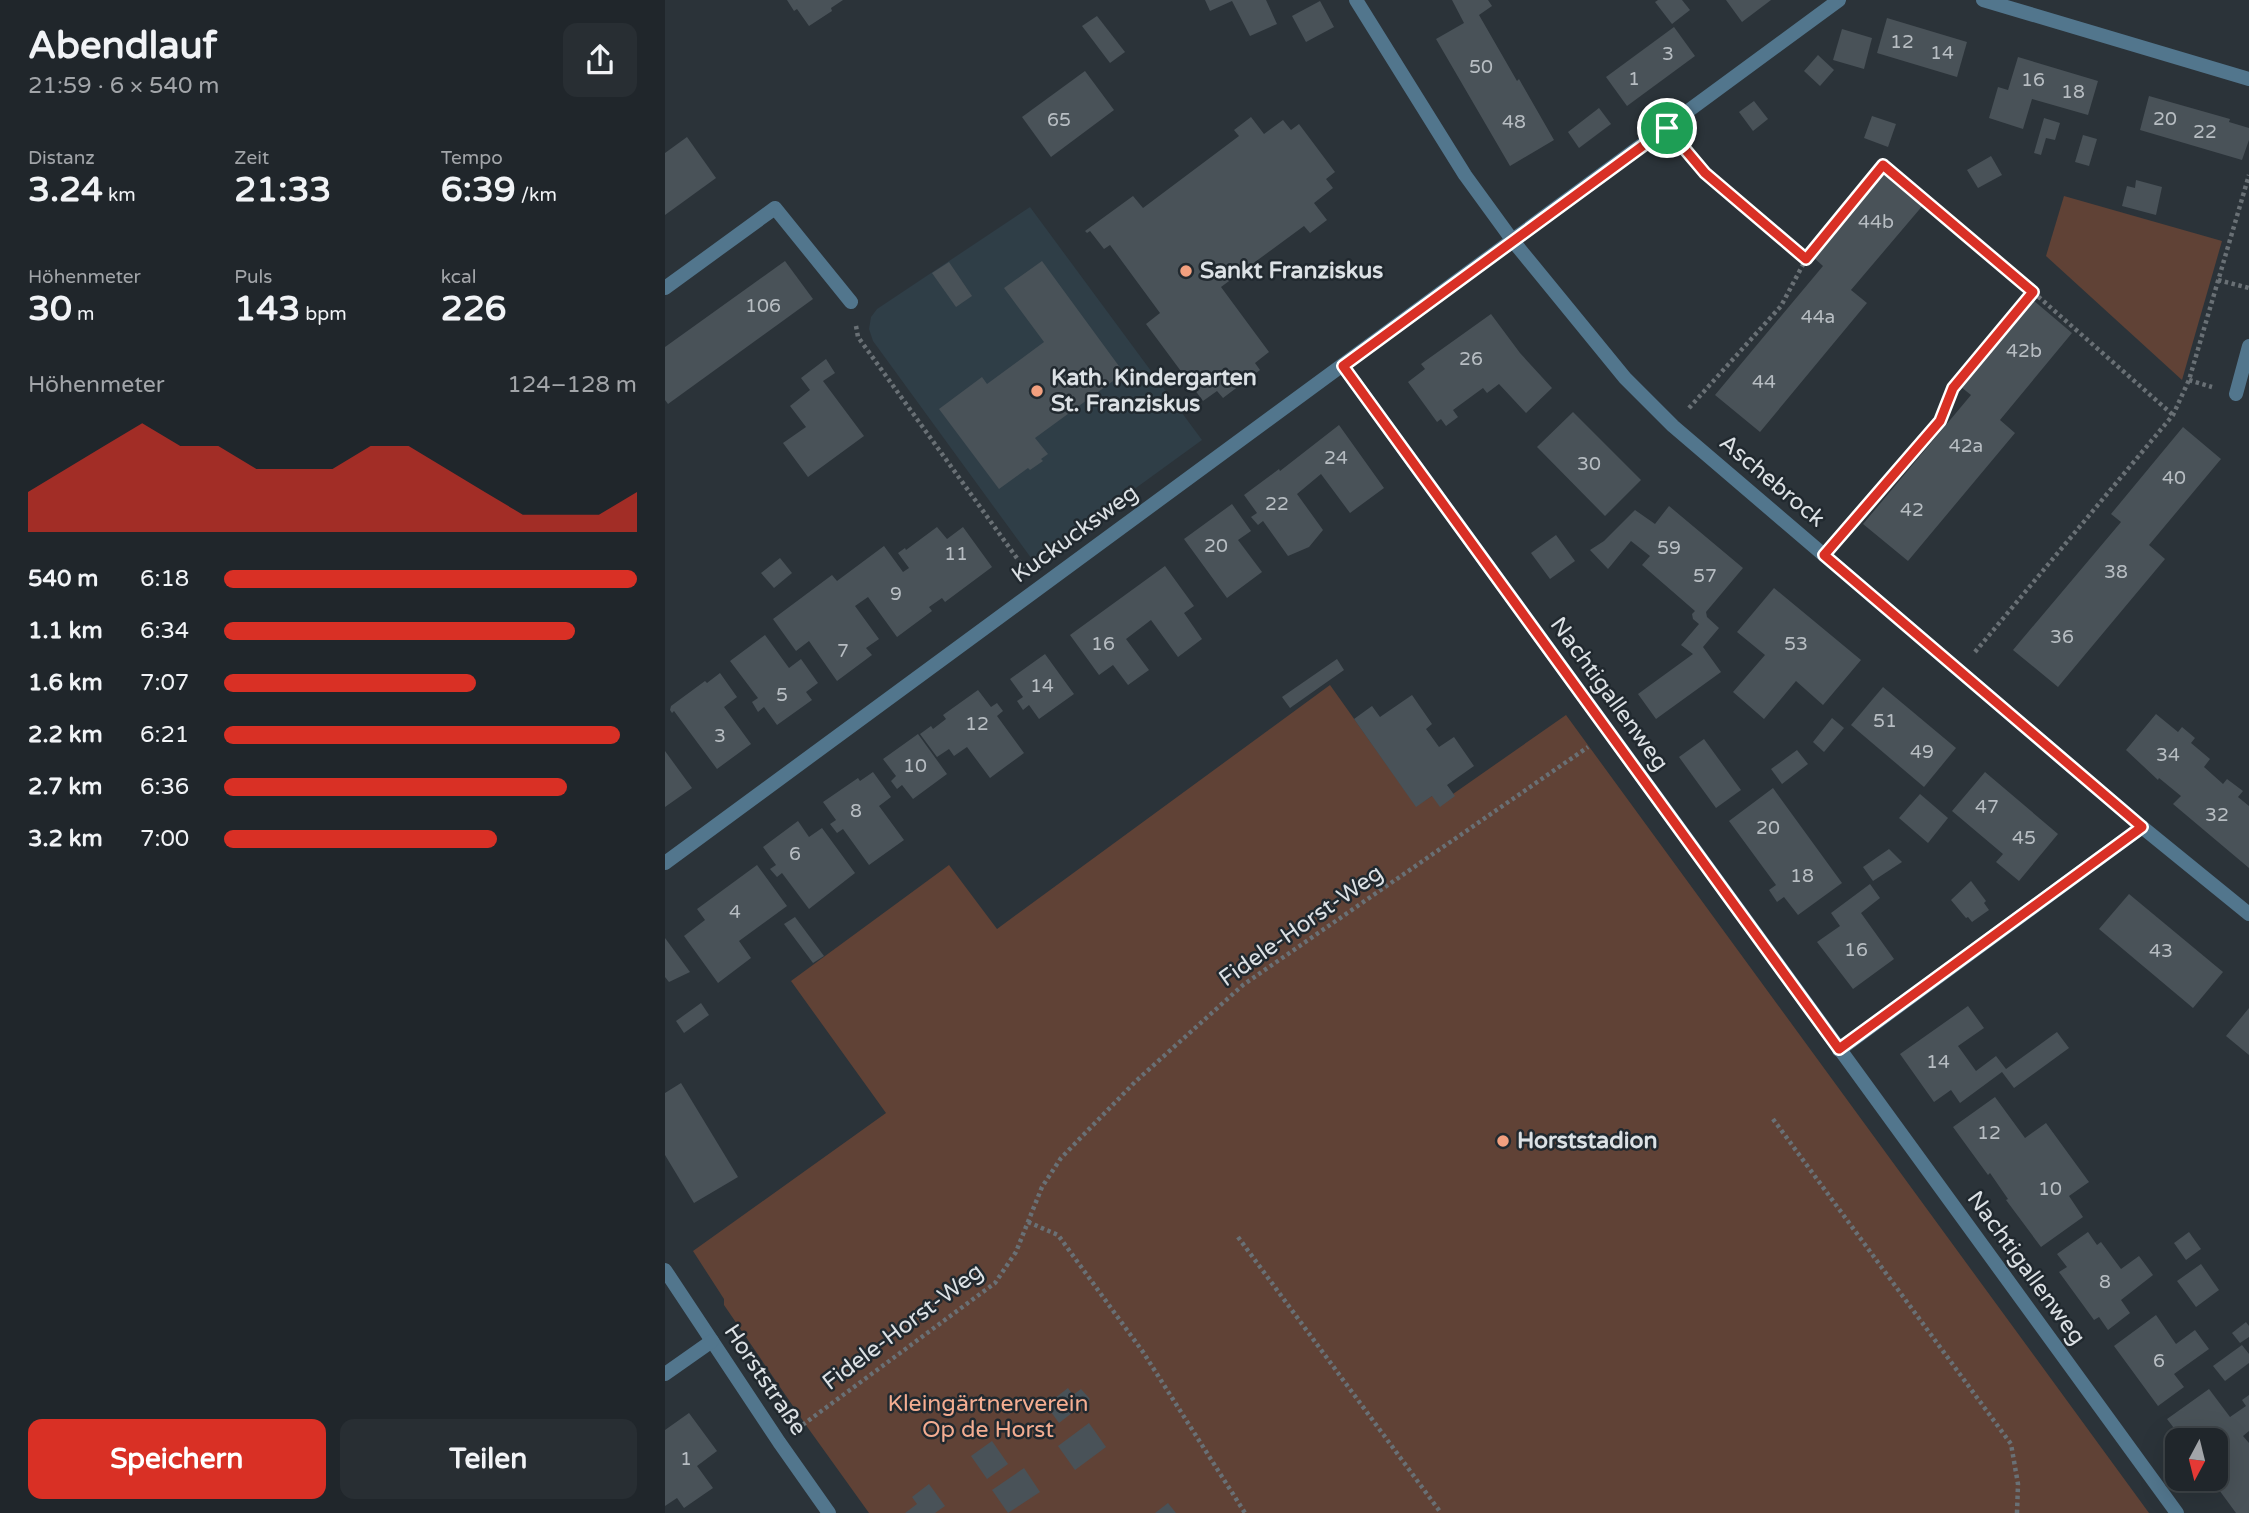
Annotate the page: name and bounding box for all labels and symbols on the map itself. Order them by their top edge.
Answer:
house number: 12 [1890,31,1914,53]
house number: 14 [1930,42,1954,64]
house number: 3 [1662,43,1674,65]
house number: 50 [1469,56,1493,78]
house number: 1 [1628,68,1640,90]
house number: 16 [2021,69,2045,91]
house number: 18 [2061,81,2085,103]
pin [1637,98,1697,158]
house number: 20 [2153,108,2177,130]
house number: 65 [1047,109,1071,131]
house number: 48 [1502,111,1526,133]
house number: 22 [2193,121,2217,143]
house number: 44b [1858,211,1894,233]
place label: Sankt Franziskus [1200,257,1383,285]
marker: Sankt Franziskus [1178,263,1194,279]
house number: 106 [745,295,781,317]
house number: 44a [1801,306,1835,328]
house number: 42b [2006,340,2042,362]
house number: 26 [1459,348,1483,370]
place label: Kath. Kindergarten St. Franziskus [1051,364,1257,418]
house number: 44 [1752,371,1776,393]
marker: Kath. Kindergarten St. Franziskus [1029,383,1045,399]
street label: Aschebrock [1713,429,1831,533]
house number: 42a [1949,435,1983,457]
house number: 24 [1324,447,1348,469]
house number: 30 [1577,453,1601,475]
house number: 40 [2162,467,2186,489]
street label: Kuckucksweg [1006,479,1144,589]
house number: 22 [1265,493,1289,515]
house number: 42 [1900,499,1924,521]
house number: 20 [1204,535,1228,557]
house number: 59 [1657,537,1681,559]
house number: 11 [944,543,968,565]
house number: 38 [2104,561,2128,583]
house number: 57 [1693,565,1717,587]
house number: 9 [890,583,902,605]
street label: Nachtigallenweg [1544,612,1674,776]
house number: 36 [2050,626,2074,648]
house number: 16 [1091,633,1115,655]
house number: 53 [1784,633,1808,655]
house number: 7 [837,640,849,662]
house number: 14 [1030,675,1054,697]
house number: 5 [776,684,788,706]
house number: 51 [1873,710,1897,732]
house number: 12 [965,713,989,735]
house number: 3 [714,725,726,747]
house number: 49 [1910,741,1934,763]
house number: 34 [2156,744,2180,766]
house number: 10 [903,755,927,777]
house number: 47 [1975,796,1999,818]
house number: 8 [850,800,862,822]
house number: 32 [2205,804,2229,826]
house number: 20 [1756,817,1780,839]
house number: 45 [2012,827,2036,849]
house number: 6 [789,843,801,865]
street label: Fidele-Horst-Weg [1214,859,1388,993]
house number: 18 [1790,865,1814,887]
house number: 4 [729,901,741,923]
house number: 16 [1844,939,1868,961]
house number: 43 [2149,940,2173,962]
house number: 14 [1926,1051,1950,1073]
house number: 12 [1977,1122,2001,1144]
place label: Horststadion [1517,1127,1657,1155]
marker: Horststadion [1495,1133,1511,1149]
house number: 10 [2038,1178,2062,1200]
street label: Nachtigallenweg [1961,1186,2091,1350]
street label: Fidele-Horst-Weg [817,1257,989,1397]
house number: 8 [2099,1271,2111,1293]
street label: Horststraße [718,1319,812,1441]
house number: 6 [2153,1350,2165,1372]
park label: Kleingärtnerverein Op de Horst [887,1390,1089,1444]
north arrow [2165,1428,2228,1491]
house number: 1 [680,1448,692,1470]

